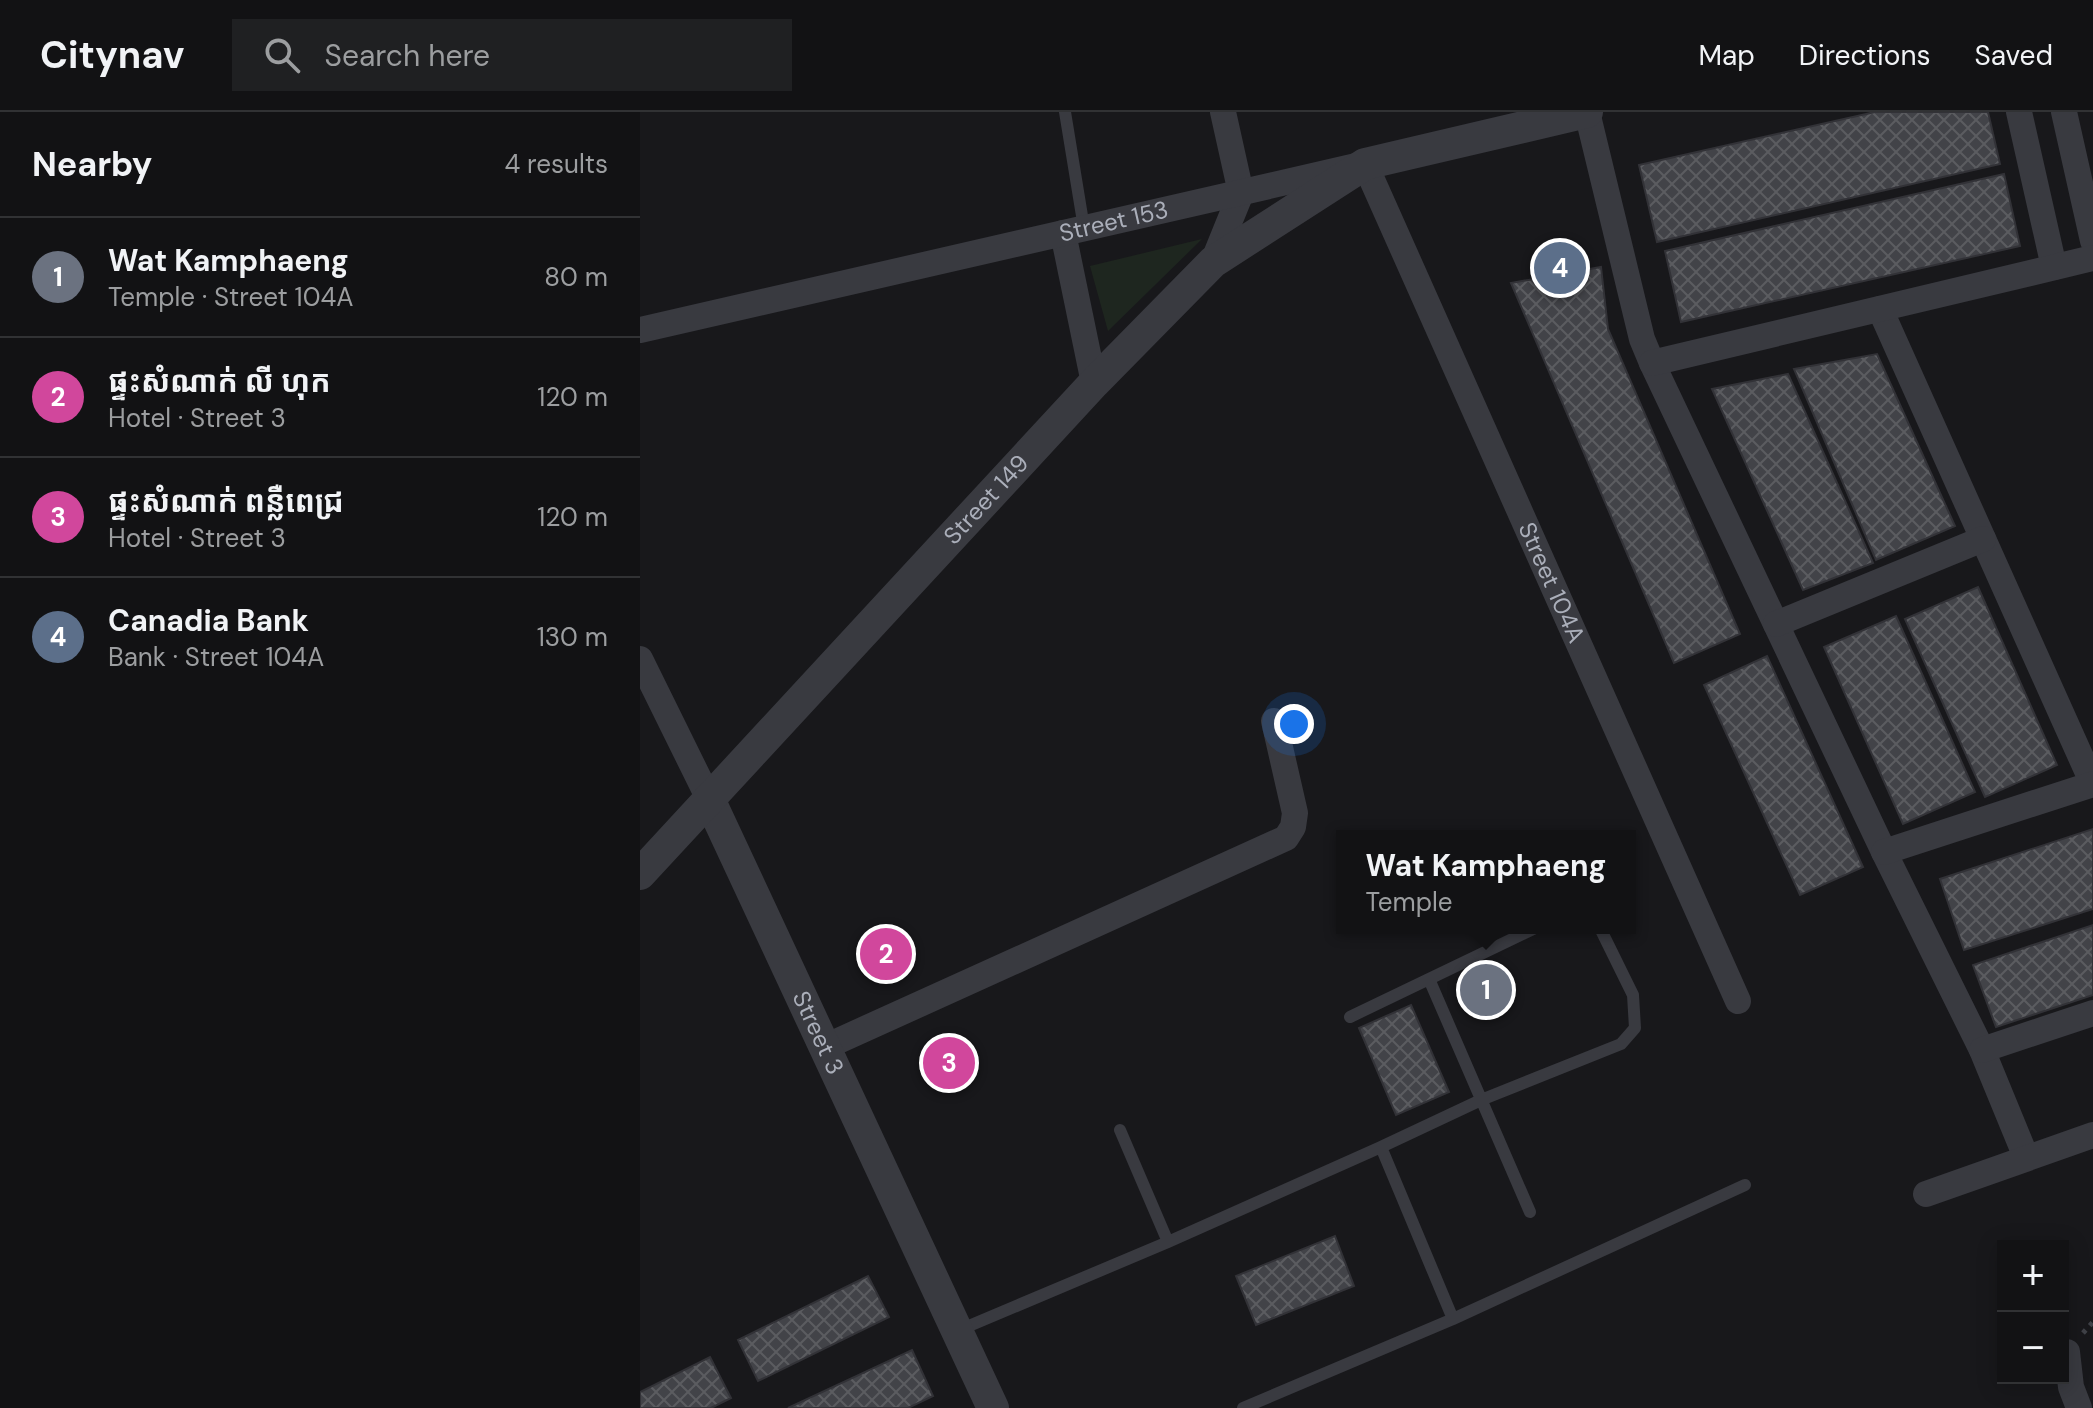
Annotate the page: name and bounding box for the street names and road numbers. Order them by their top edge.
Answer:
street label: Street 153 [1056,194,1171,249]
street label: Street 149 [937,448,1035,551]
street label: Street 104A [1512,517,1592,648]
street label: Street 3 [786,986,851,1079]

